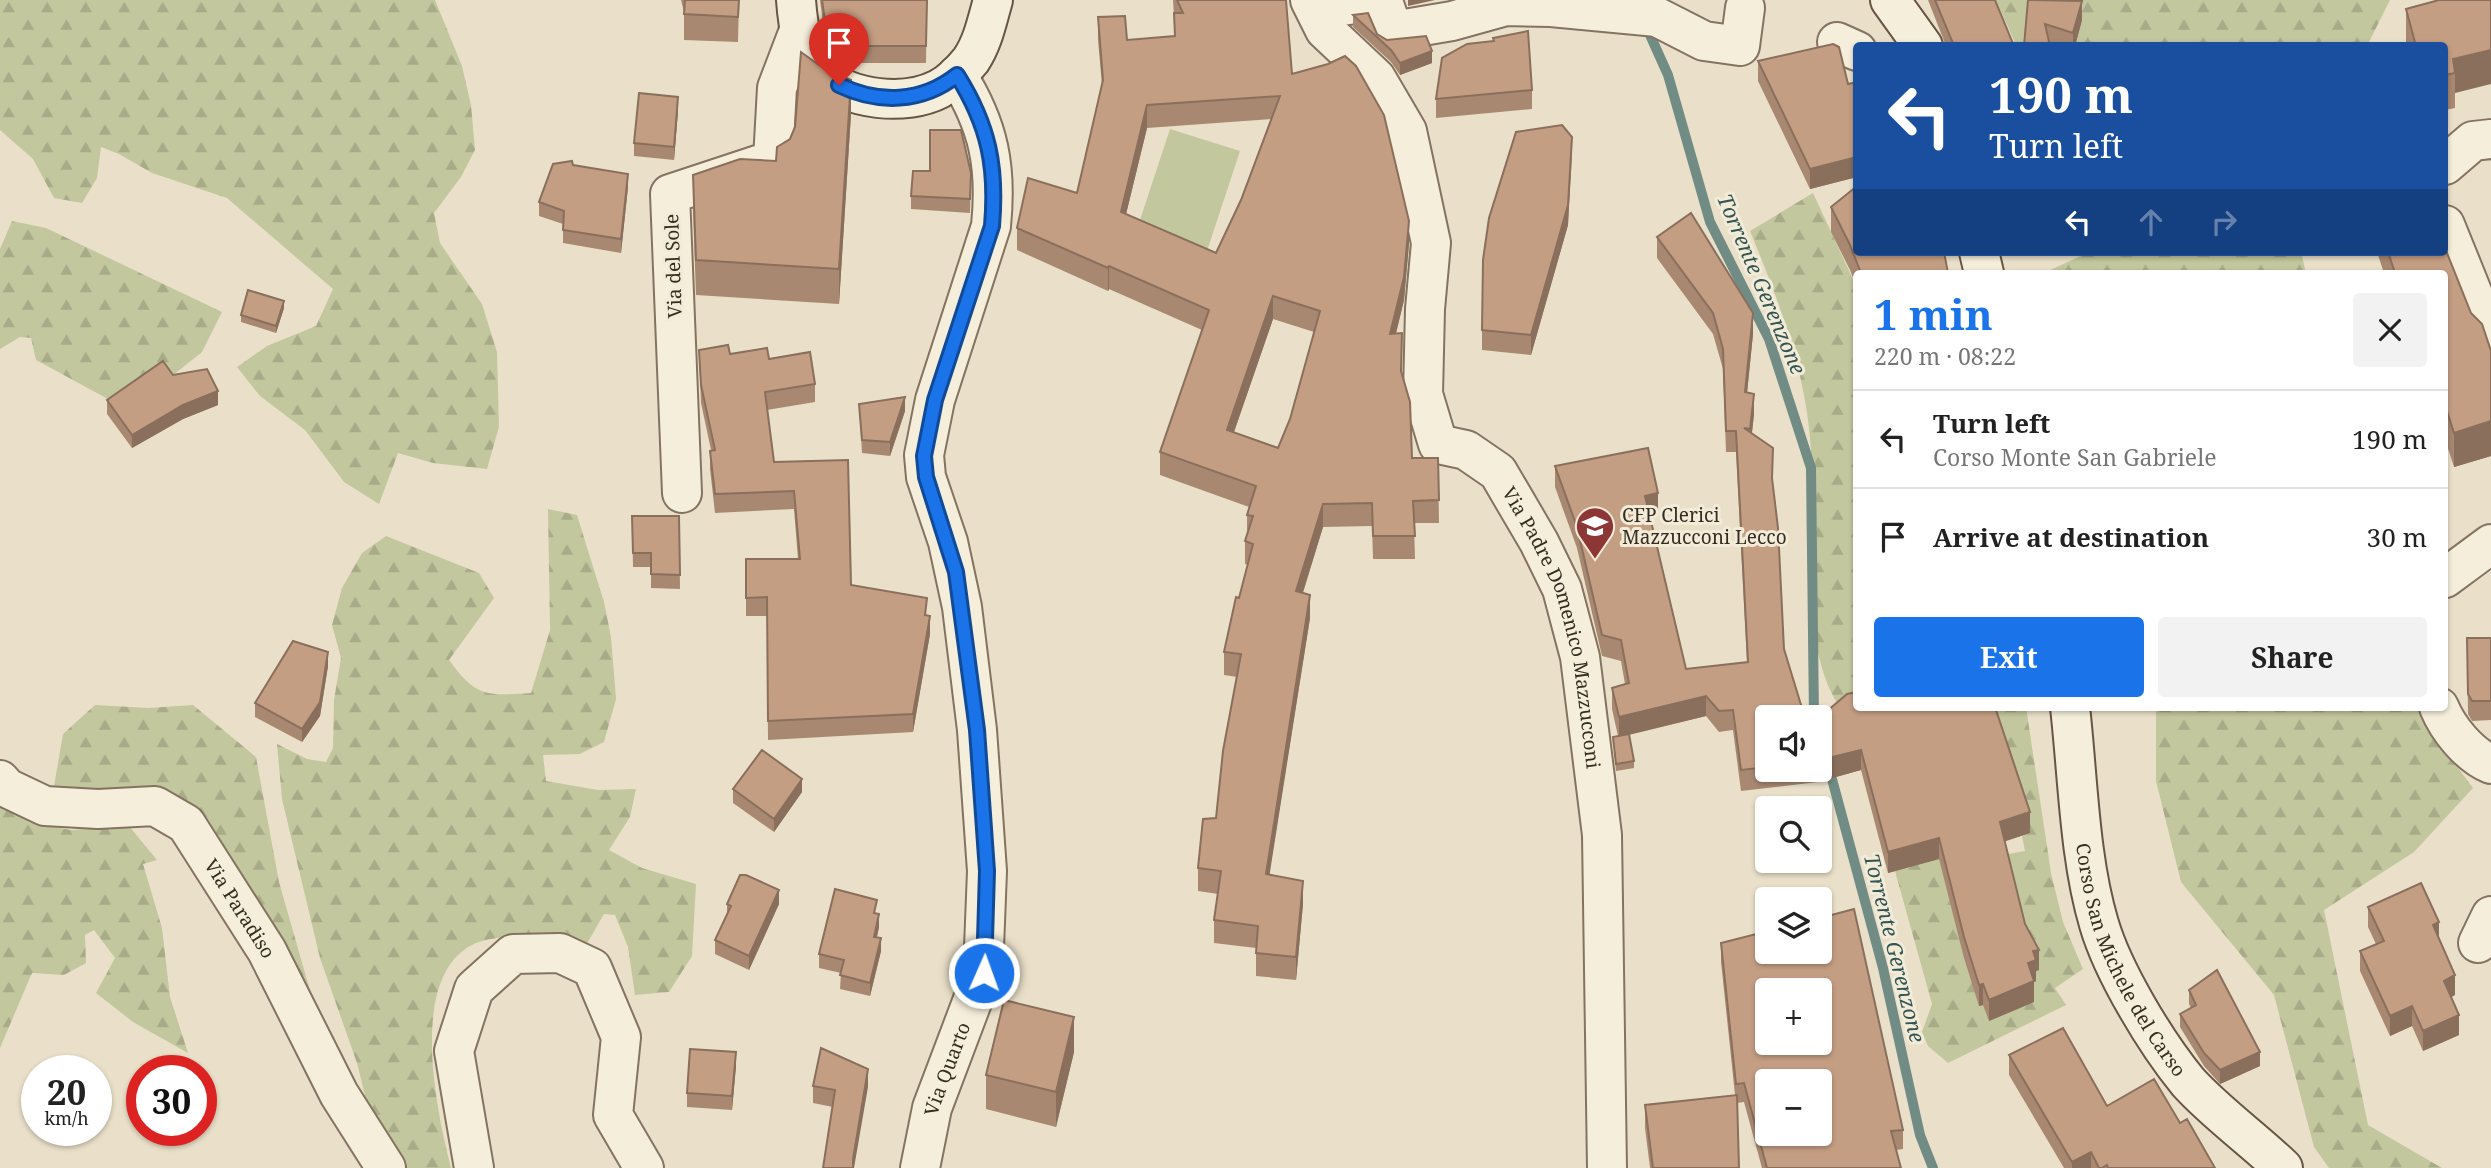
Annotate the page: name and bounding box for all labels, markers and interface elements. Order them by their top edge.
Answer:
pin [809,13,869,85]
icon: arrive [820,24,858,62]
text: 190 m [1989,61,2133,127]
icon: left [1874,70,1965,161]
text: Turn left [1989,124,2123,167]
water label: Torrente Gerenzone [1711,190,1813,378]
icon: left [2059,203,2097,241]
icon: ahead [2132,203,2170,241]
icon: right [2205,203,2243,241]
street label: Via del Sole [658,213,688,319]
text: 1 min [1874,285,1993,342]
button: close [2353,293,2427,367]
text: 220 m · 08:22 [1874,340,2016,372]
text: Turn left [1933,405,2050,441]
icon: left [1874,420,1912,458]
text: 190 m [2352,421,2427,457]
text: Corso Monte San Gabriele [1933,441,2217,473]
street label: Via Padre Domenico Mazzucconi [1496,482,1607,770]
place label: CFP Clerici Mazzucconi Lecco [1622,502,1787,550]
school or university icon: CFP Clerici Mazzucconi Lecco [1574,505,1616,560]
icon: arrive [1874,518,1912,556]
text: Arrive at destination [1933,519,2209,555]
text: 30 m [2367,519,2427,555]
button: Exit [1874,617,2144,697]
button: Share [2158,617,2427,697]
map controls [1755,705,1832,1146]
button: sound [1755,705,1832,782]
button: search [1755,796,1832,873]
street label: Corso San Michele del Carso [2070,841,2192,1082]
water label: Torrente Gerenzone [1858,851,1932,1045]
street label: Via Paradiso [199,854,281,963]
button: layers [1755,887,1832,964]
position arrow [947,936,1021,1010]
button: + [1755,978,1832,1055]
street label: Via Quarto [918,1018,976,1118]
speed limit sign: 30 [126,1055,217,1146]
text: 20 [47,1068,86,1115]
button: − [1755,1069,1832,1146]
text: km/h [44,1106,89,1130]

